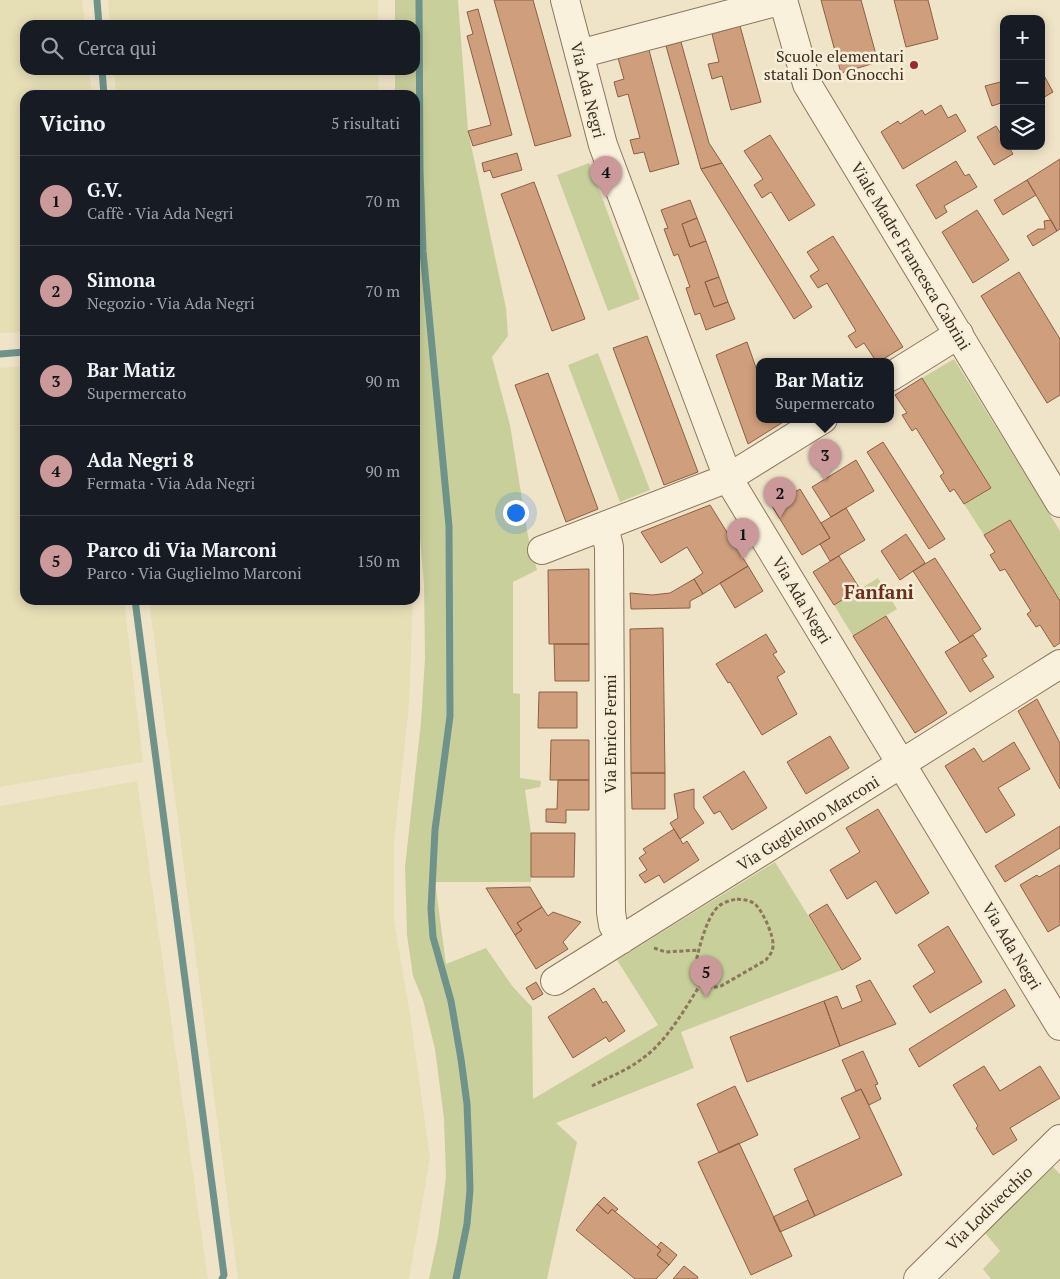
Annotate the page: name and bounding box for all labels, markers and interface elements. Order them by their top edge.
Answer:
map controls [1000,15,1045,150]
button: + [1000,15,1045,60]
search box [20,20,420,75]
icon: search [38,34,66,62]
text: Cerca qui [78,35,157,60]
street label: Via Ada Negri [565,40,611,141]
place label: Scuole elementari statali Don Gnocchi [764,45,904,85]
marker: Scuole elementari statali Don Gnocchi [908,59,920,71]
button: − [1000,60,1045,105]
button: layers [1000,105,1045,150]
text: Vicino [40,109,106,137]
text: 5 risultati [331,112,400,134]
pin: 4 [590,156,622,197]
street label: Viale Madre Francesca Cabrini [846,158,976,354]
text: G.V. [87,177,123,202]
text: 1 [51,190,61,212]
text: 70 m [365,190,400,212]
text: Caffè · Via Ada Negri [87,202,234,224]
text: Simona [87,267,156,292]
text: 2 [51,280,61,302]
text: 70 m [365,280,400,302]
text: Negozio · Via Ada Negri [87,292,255,314]
text: Bar Matiz [87,357,175,382]
popup [756,358,894,423]
text: Bar Matiz [775,367,864,392]
text: 3 [51,370,61,392]
text: 90 m [365,370,400,392]
text: Supermercato [87,382,186,404]
text: Supermercato [775,392,875,414]
pin: 3 [809,439,841,480]
text: Ada Negri 8 [87,447,194,472]
text: 4 [51,460,61,482]
text: 90 m [365,460,400,482]
text: Fermata · Via Ada Negri [87,472,255,494]
pin: 2 [764,477,796,518]
your location [503,500,529,526]
pin: 1 [727,518,759,559]
text: Parco di Via Marconi [87,537,277,562]
text: 5 [51,550,61,572]
text: 150 m [357,550,400,572]
street label: Via Ada Negri [767,552,837,648]
text: Parco · Via Guglielmo Marconi [87,562,302,584]
district label: Fanfani [844,579,914,604]
street label: Via Enrico Fermi [599,674,621,793]
street label: Via Guglielmo Marconi [733,770,883,876]
street label: Via Ada Negri [977,898,1047,994]
pin: 5 [690,956,722,997]
street label: Via Lodivecchio [941,1161,1037,1255]

